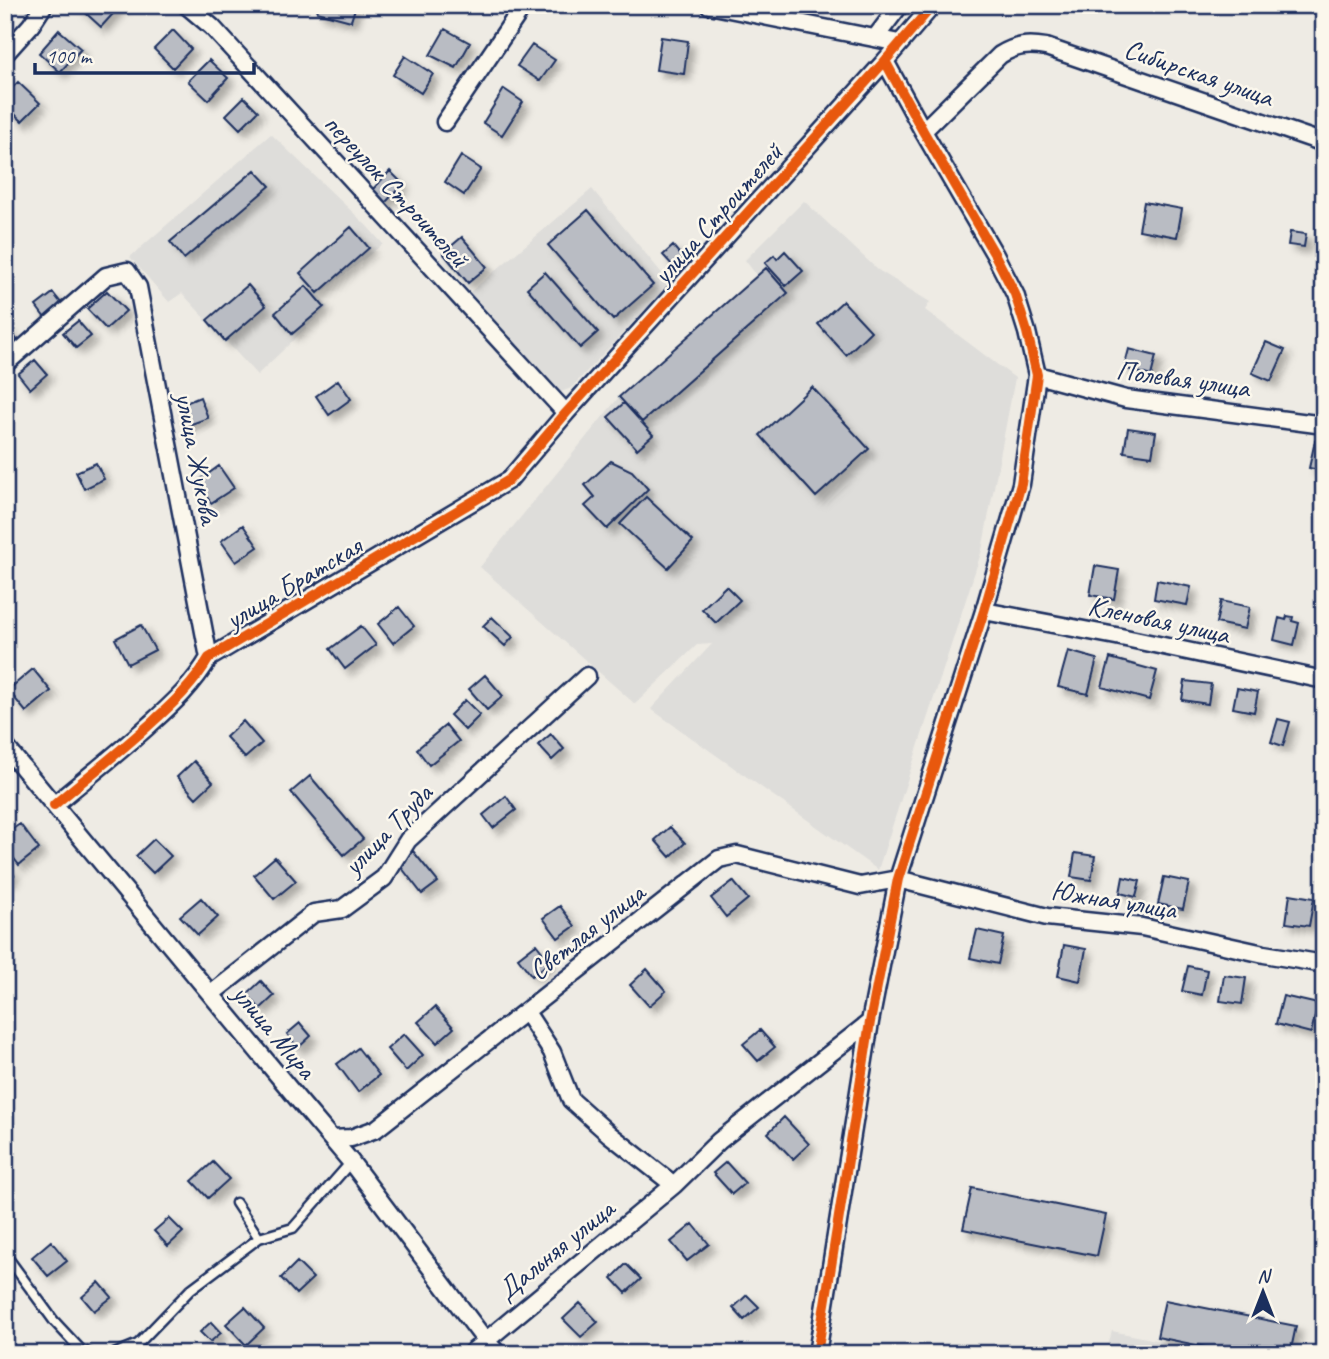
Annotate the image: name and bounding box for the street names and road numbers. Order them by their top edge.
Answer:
street label: Сибирская улица [1120,31,1280,115]
street label: переулок Строителей [316,106,478,276]
street label: улица Строителей [643,134,791,293]
street label: Полевая улица [1114,352,1254,405]
street label: улица Жукова [167,387,228,529]
street label: улица Братская [217,527,370,638]
street label: Кленовая улица [1085,587,1234,652]
street label: улица Труда [334,775,441,884]
street label: Южная улица [1049,872,1181,927]
street label: Светлая улица [521,874,653,988]
street label: улица Мира [224,975,325,1087]
street label: Дальняя улица [489,1190,623,1307]

